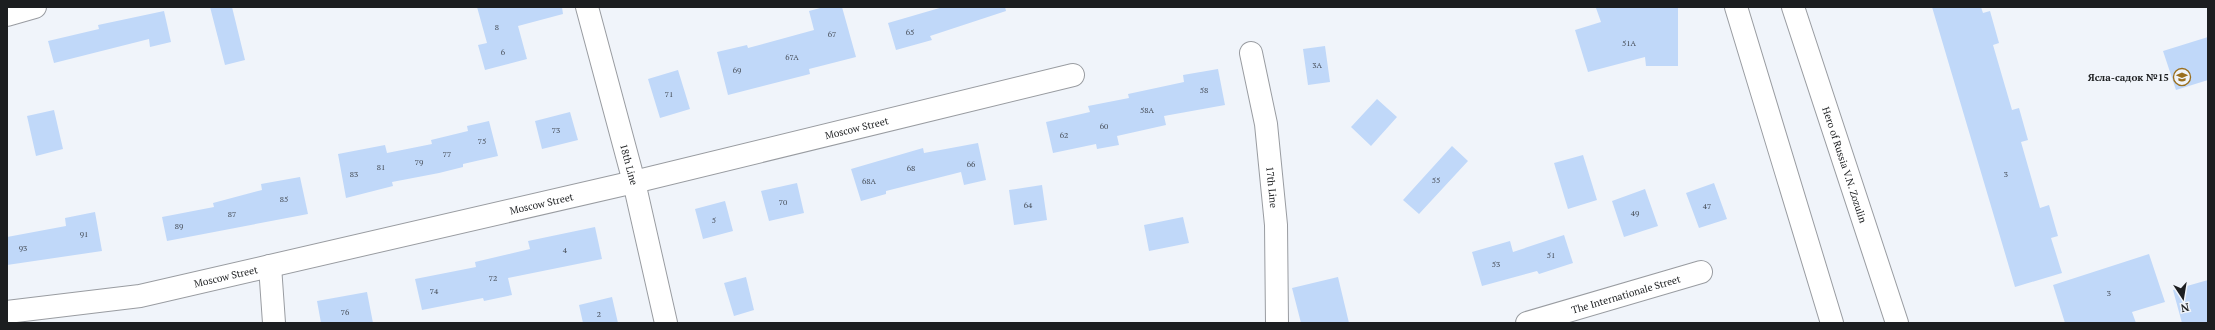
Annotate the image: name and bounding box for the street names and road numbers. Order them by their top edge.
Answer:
street label: Hero of Russia V.N. Zozulin [1819,105,1870,225]
street label: Moscow Street [824,114,890,142]
street label: 18th Line [617,142,640,186]
street label: 17th Line [1263,166,1280,209]
street label: Moscow Street [509,190,575,217]
street label: Moscow Street [193,263,259,290]
street label: The Internationale Street [1570,272,1682,317]

